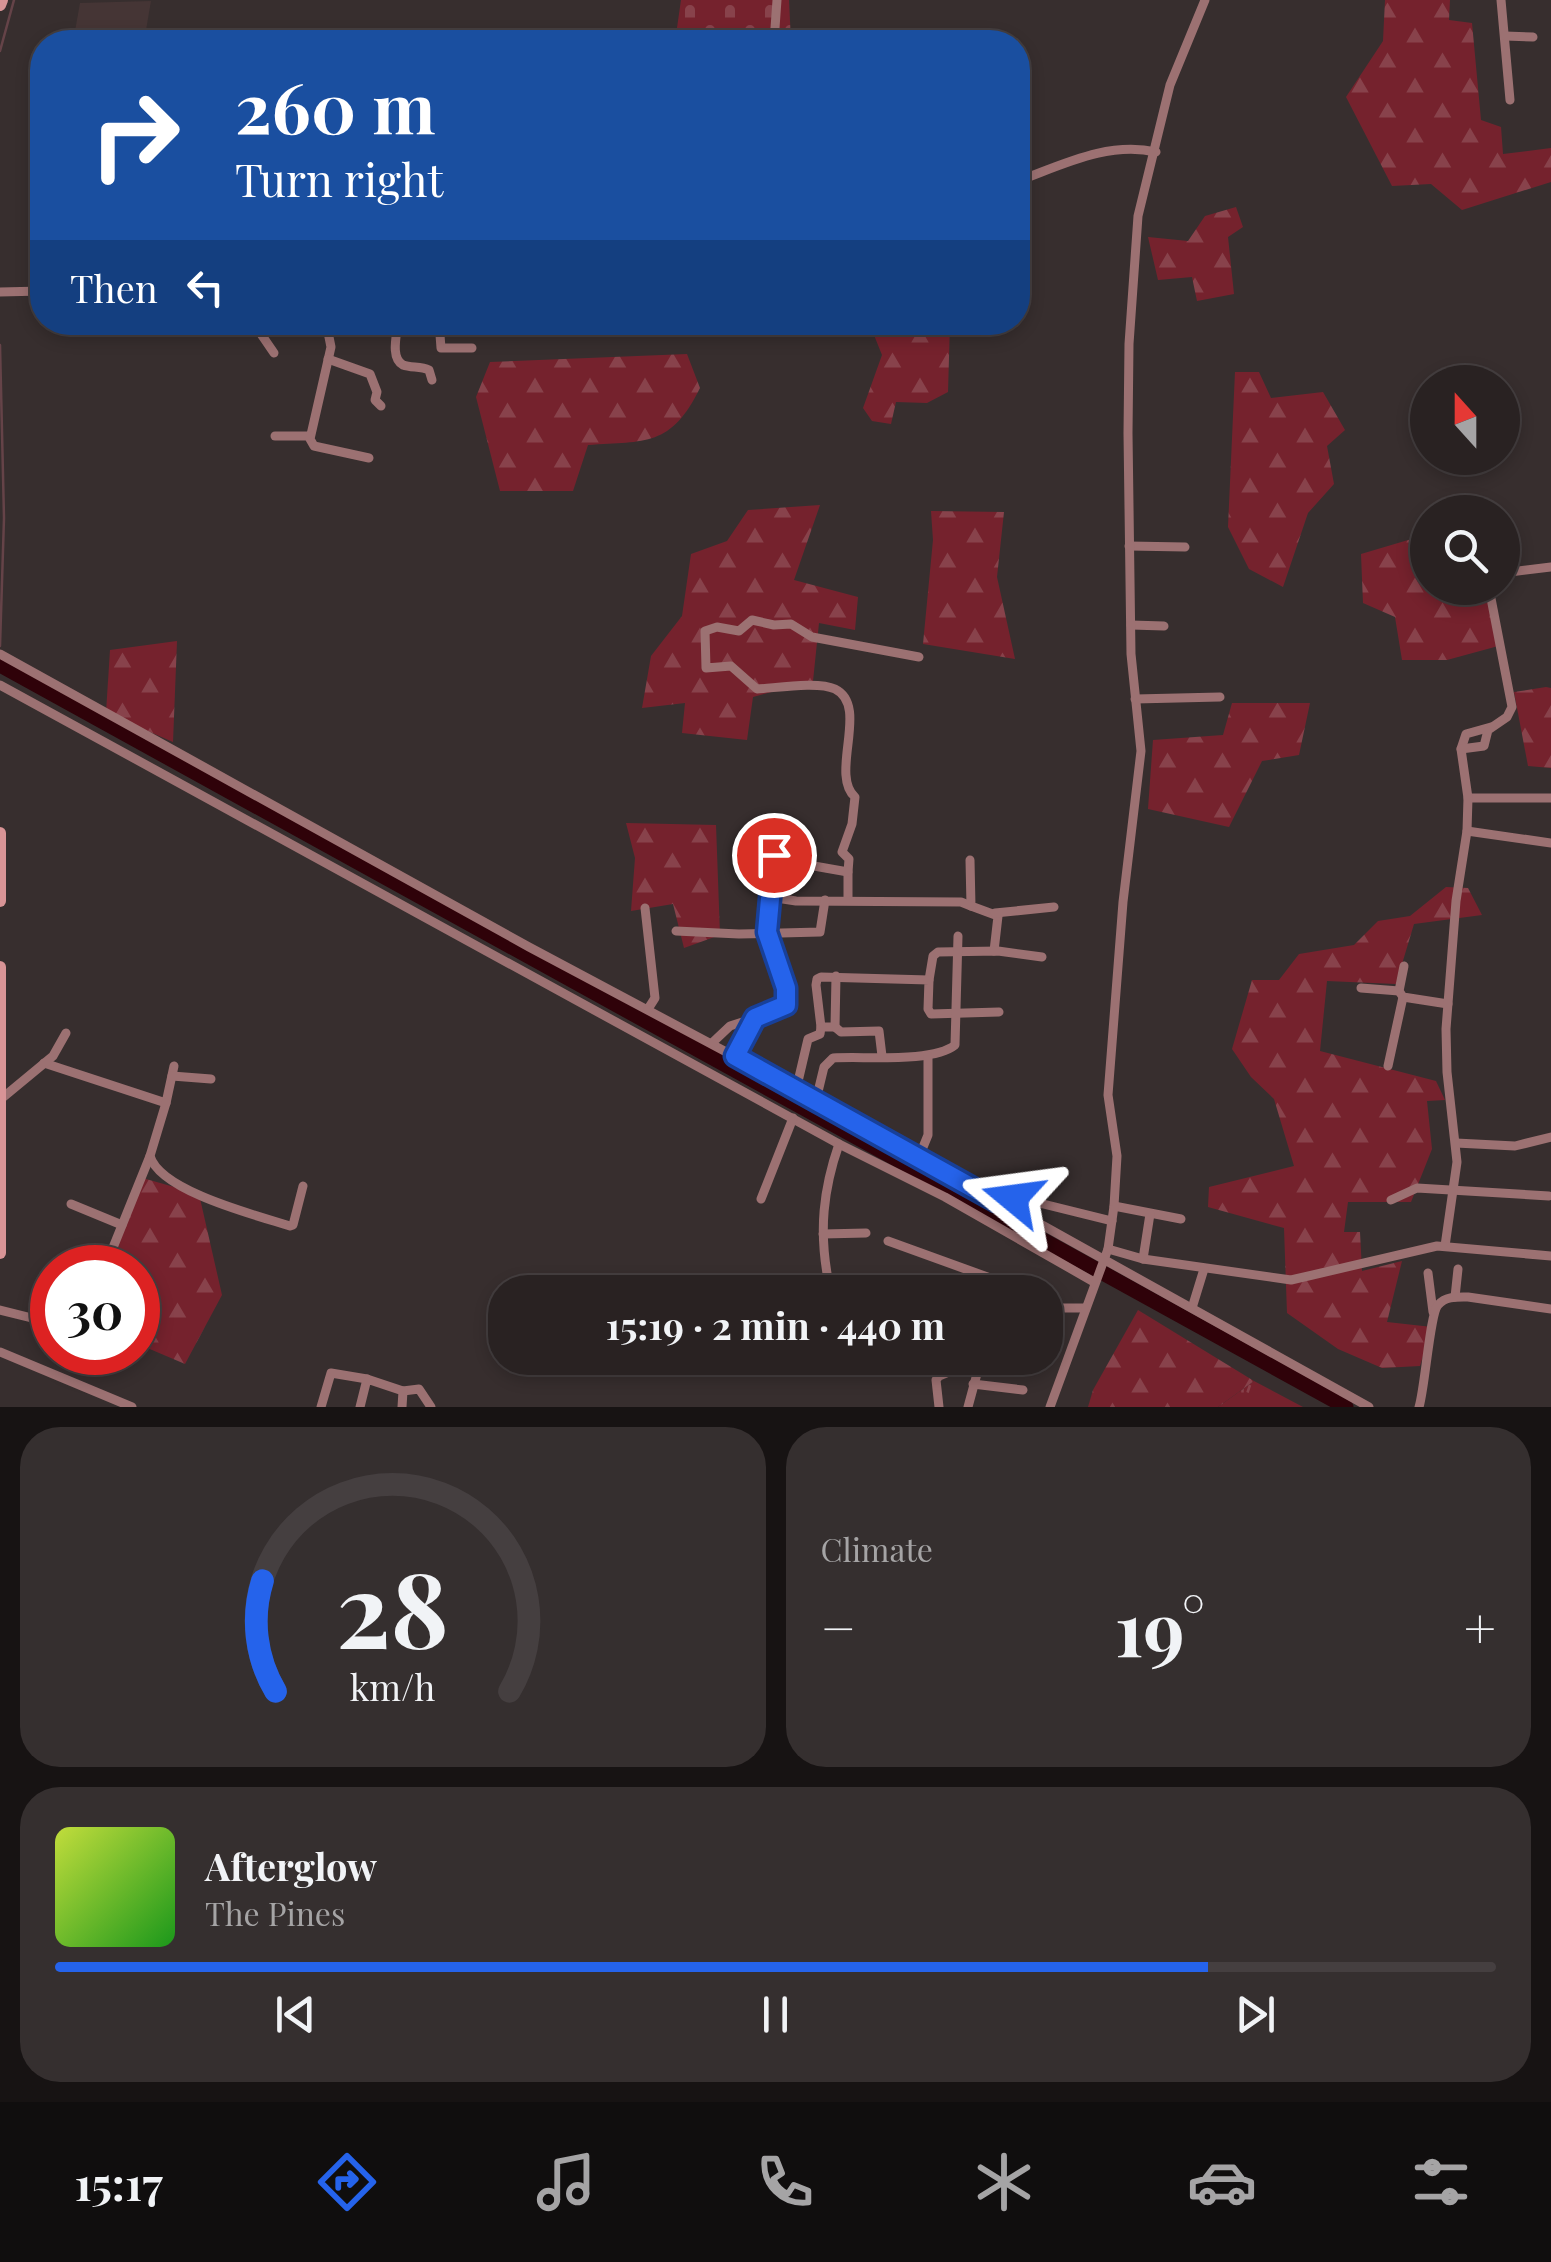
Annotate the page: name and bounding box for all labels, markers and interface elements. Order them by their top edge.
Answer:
text: 260 m [235,58,436,152]
icon: right [70,70,200,200]
text: Turn right [235,148,443,208]
icon: left [178,260,233,315]
text: Then [70,262,158,313]
north arrow [1410,365,1520,475]
map controls [1410,365,1520,605]
button: search [1410,495,1520,605]
pin [732,813,817,898]
icon: arrive [747,828,802,883]
position arrow [961,1146,1065,1250]
speed limit sign: 30 [30,1245,160,1375]
text: 15:19 · 2 min · 440 m [606,1299,945,1350]
text: Climate [821,1527,933,1570]
text: 28 [336,1536,449,1675]
text: 19° [1115,1576,1205,1676]
text: − [821,1589,856,1663]
text: + [1464,1589,1496,1663]
text: km/h [350,1662,436,1710]
text: Afterglow [205,1840,377,1891]
text: The Pines [205,1891,345,1934]
icon: previous [268,1987,323,2042]
icon: pause [748,1987,803,2042]
icon: next [1228,1987,1283,2042]
icon: directions [312,2147,382,2217]
icon: music [531,2147,601,2217]
icon: phone [750,2147,820,2217]
icon: climate [969,2147,1039,2217]
icon: car [1187,2147,1257,2217]
icon: filters [1406,2147,1476,2217]
text: 15:17 [74,2152,163,2212]

